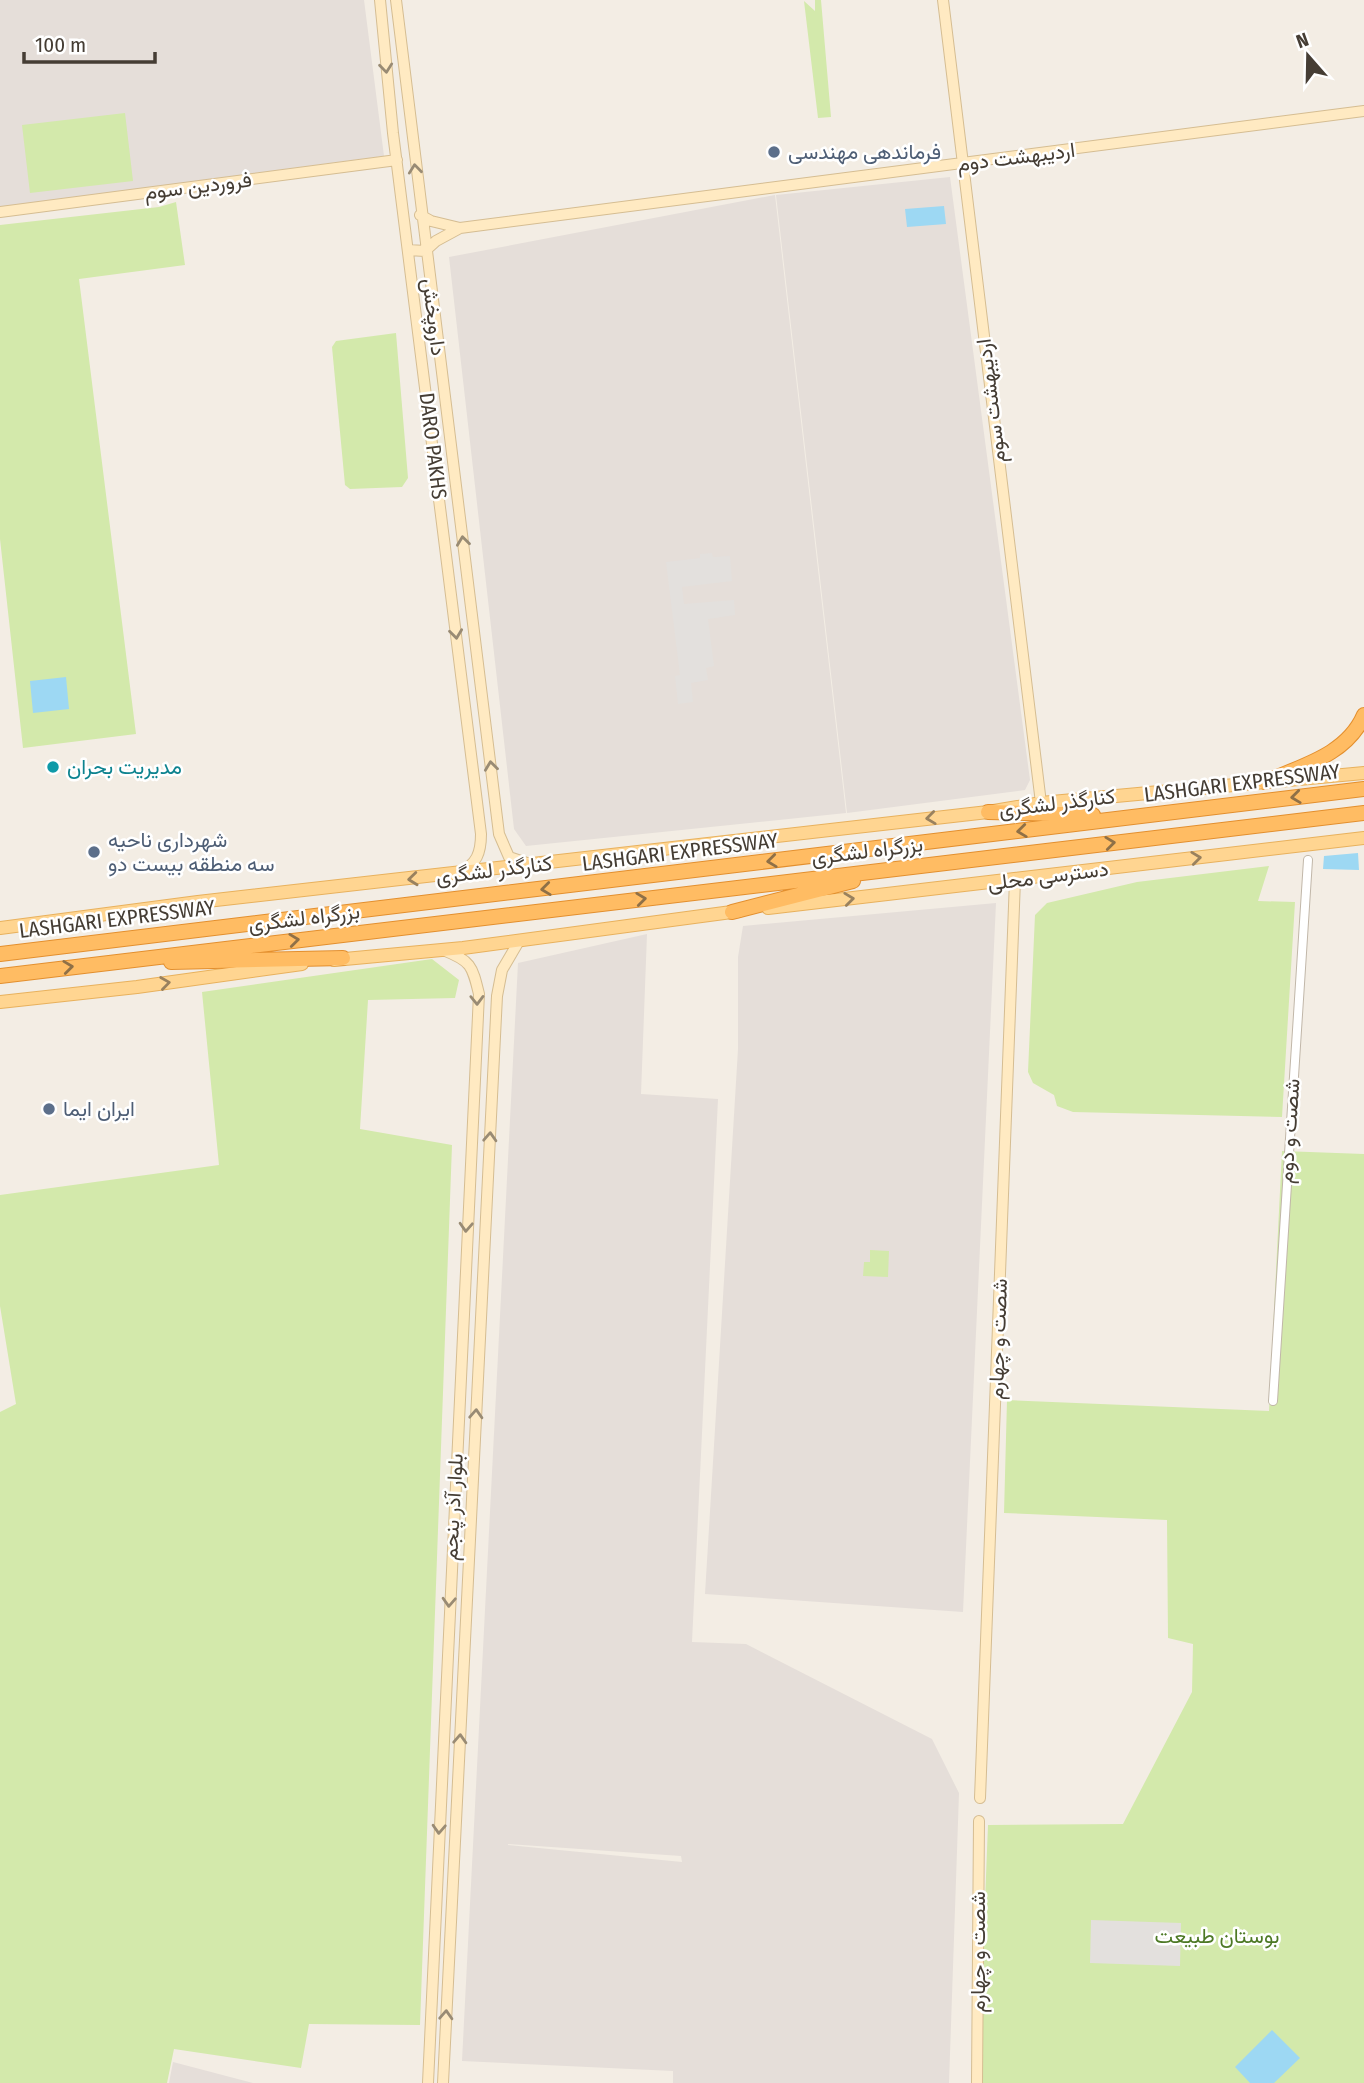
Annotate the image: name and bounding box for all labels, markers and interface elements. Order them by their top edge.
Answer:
scale bar [24,21,156,65]
north arrow [1273,21,1343,91]
text: N [1293,28,1312,53]
text: 100 m [35,32,86,58]
one-way arrow [378,63,393,74]
street label: اردیبهشت دوم [955,137,1077,178]
place label: فرماندهی مهندسی [788,139,941,165]
marker: فرماندهی مهندسی [766,144,782,160]
one-way arrow [408,163,423,175]
street label: فروردین سوم [143,167,253,206]
street label: داروپخش [415,277,452,357]
street label: اردیبهشت سوم [970,337,1013,465]
street label: DARO PAKHS [414,391,452,501]
one-way arrow [455,535,470,546]
one-way arrow [449,628,464,640]
place label: مدیریت بحران [67,754,182,780]
street label: LASHGARI EXPRESSWAY [1143,758,1342,808]
marker: مدیریت بحران [45,759,61,775]
one-way arrow [483,761,498,772]
street label: کنارگذر لشگری [997,783,1117,823]
one-way arrow [1290,789,1302,804]
one-way arrow [925,811,937,826]
one-way arrow [1016,823,1028,838]
place label: شهرداری ناحیه سه منطقه بیست دو [108,827,274,877]
street label: LASHGARI EXPRESSWAY [581,827,780,877]
street label: بزرگراه لشگری [810,831,924,871]
one-way arrow [1105,836,1116,851]
marker: شهرداری ناحیه سه منطقه بیست دو [86,844,102,860]
street label: کنارگذر لشگری [434,850,554,890]
one-way arrow [1190,851,1202,866]
one-way arrow [766,854,777,869]
street label: دسترسی محلی [986,856,1110,896]
one-way arrow [407,872,419,887]
one-way arrow [540,881,551,896]
one-way arrow [635,891,647,906]
one-way arrow [843,891,854,906]
street label: LASHGARI EXPRESSWAY [18,894,217,944]
street label: بزرگراه لشگری [247,898,361,938]
one-way arrow [288,933,299,948]
one-way arrow [62,960,74,975]
one-way arrow [159,976,171,991]
one-way arrow [470,995,485,1006]
street label: شصت و دوم [1272,1078,1307,1184]
place label: ایران ایما [63,1096,135,1122]
marker: ایران ایما [41,1101,57,1117]
one-way arrow [483,1132,498,1143]
one-way arrow [459,1222,474,1233]
street label: شصت و چهارم [983,1278,1014,1400]
one-way arrow [469,1408,484,1419]
street label: بلوار آذر پنجم [437,1453,470,1561]
one-way arrow [442,1596,457,1607]
one-way arrow [452,1733,467,1744]
one-way arrow [432,1824,447,1835]
street label: شصت و چهارم [965,1891,992,2013]
park label: بوستان طبیعت [1155,1923,1279,1949]
one-way arrow [439,2009,454,2020]

